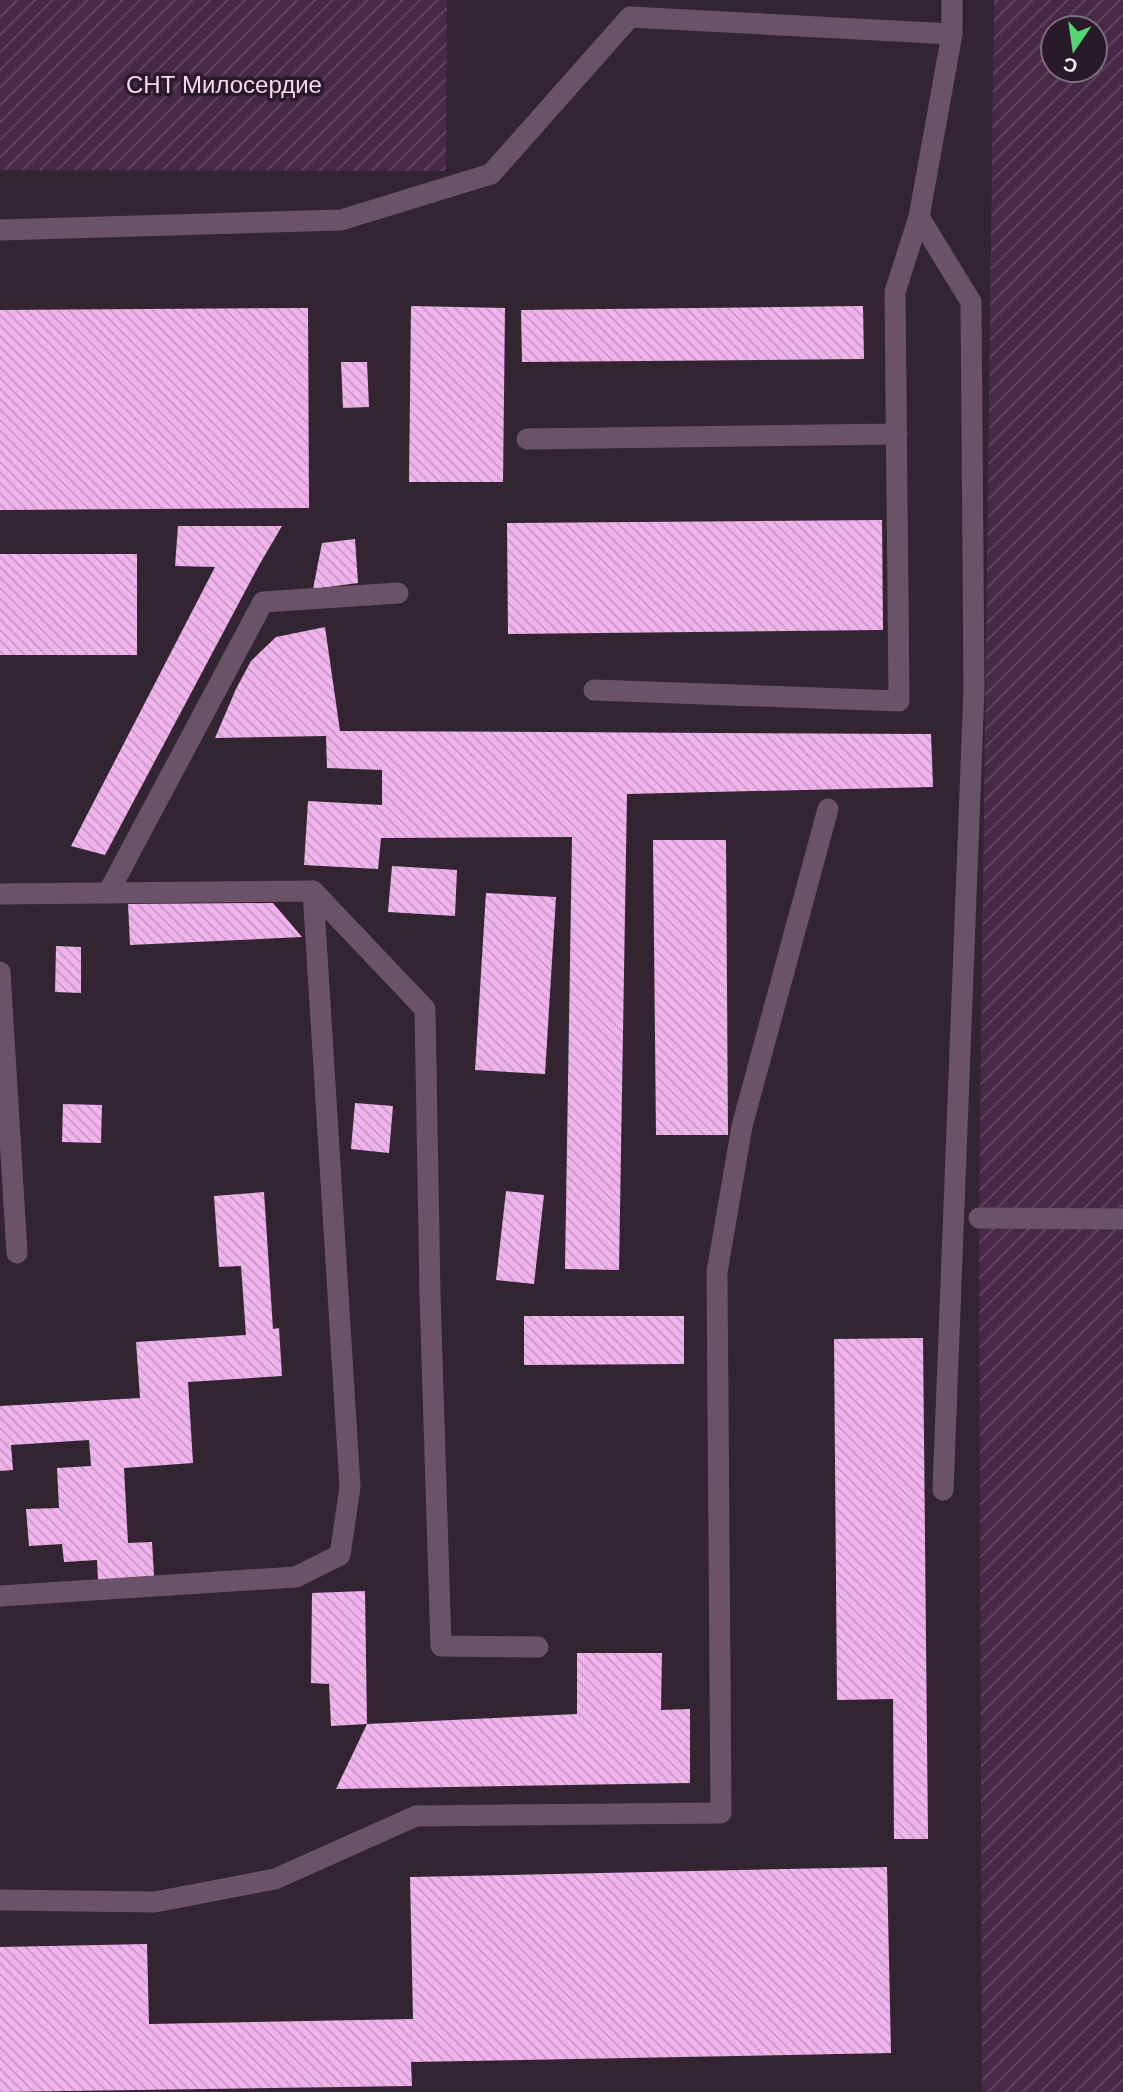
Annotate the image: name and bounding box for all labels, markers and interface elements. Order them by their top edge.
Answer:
north arrow [1039,14,1109,84]
text: С [1061,53,1079,77]
park label: СНТ Милосердие [126,71,322,98]

